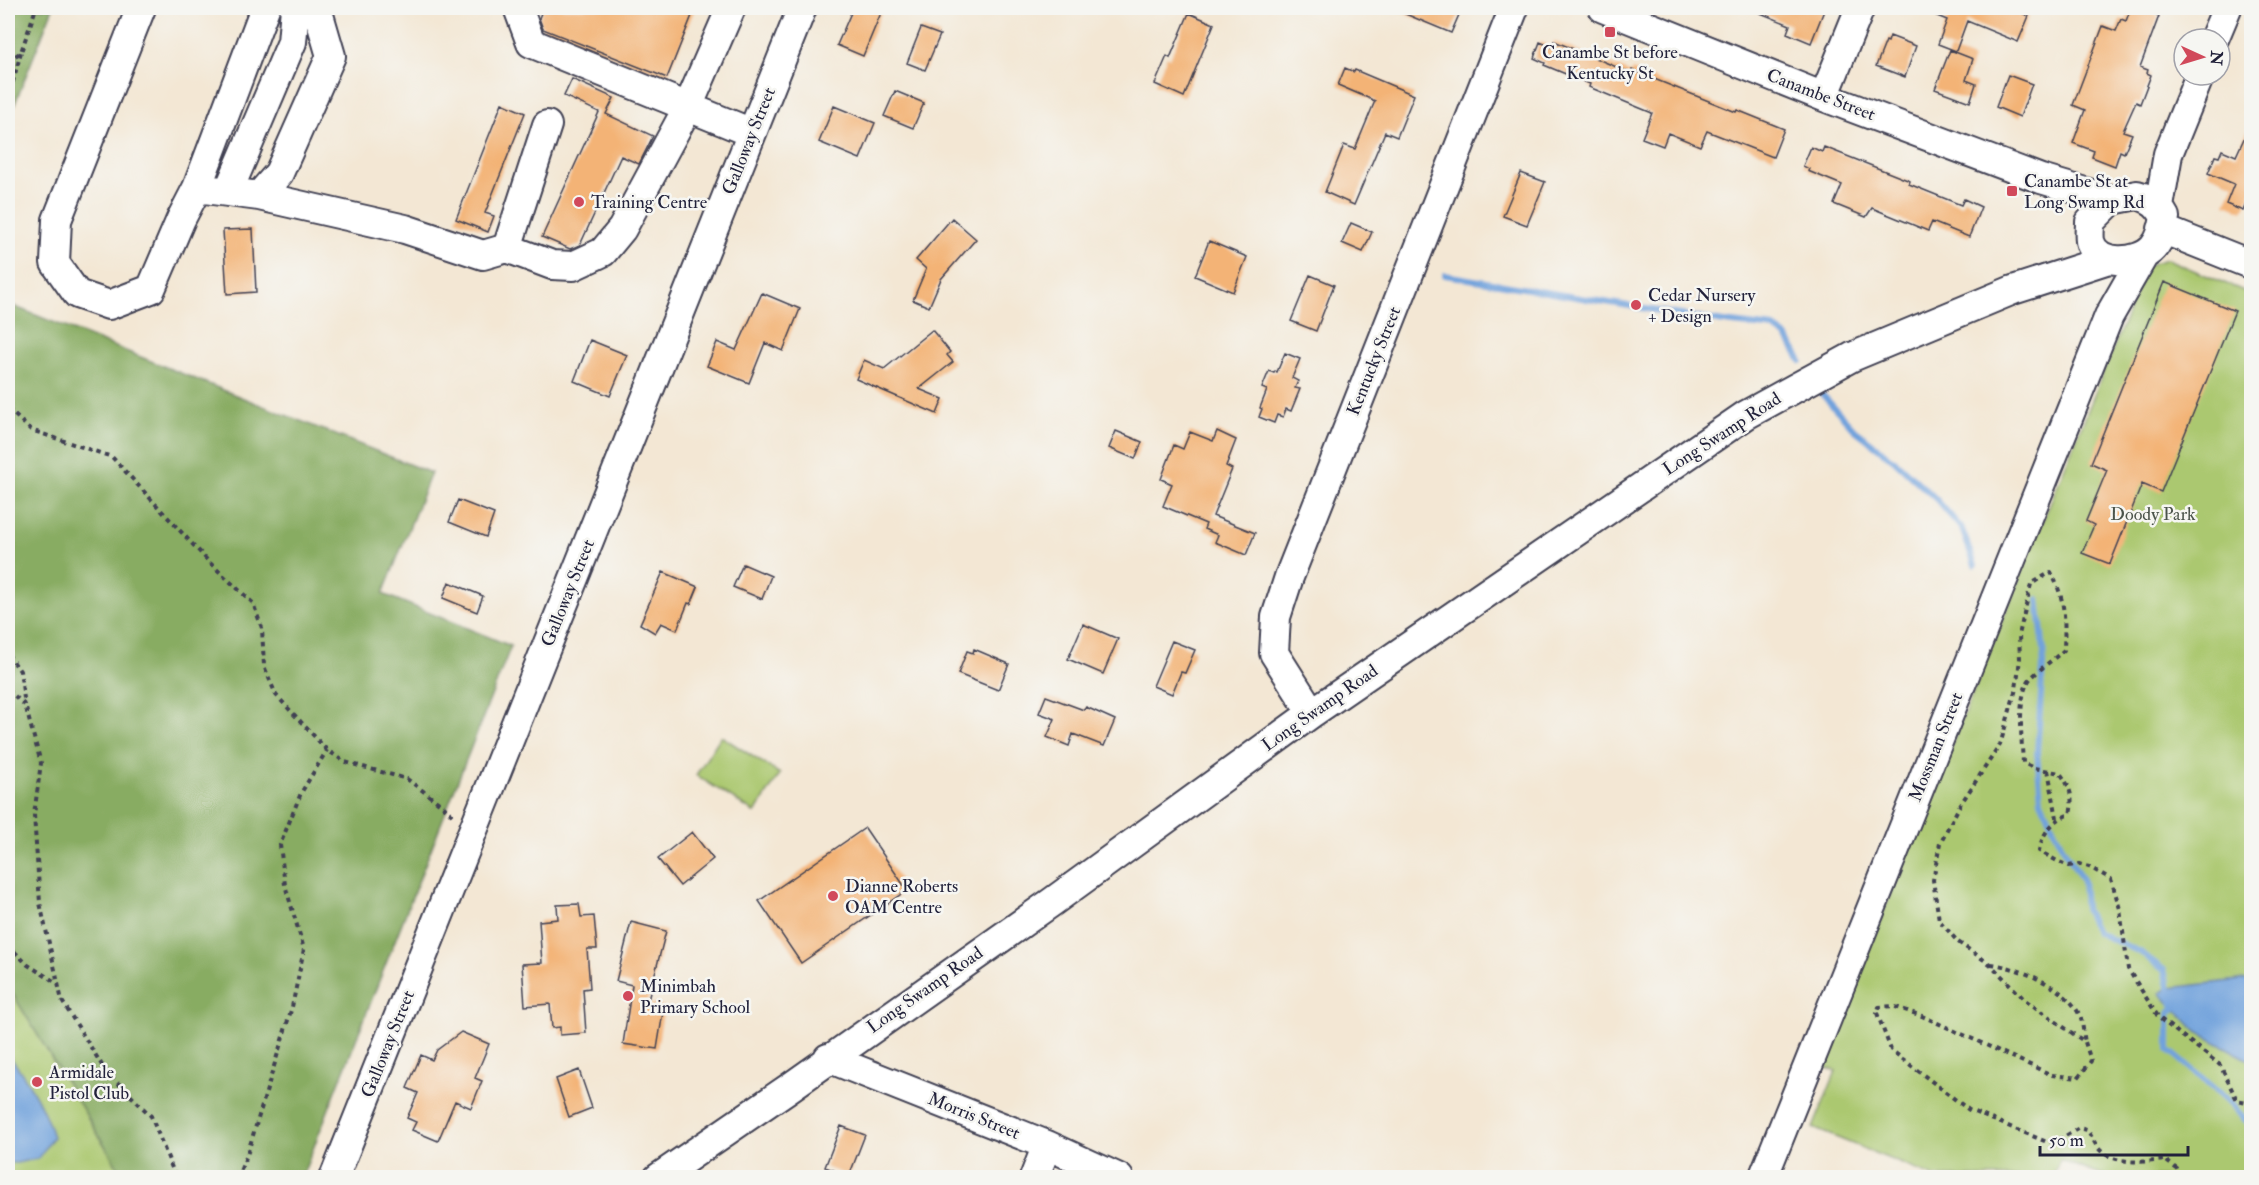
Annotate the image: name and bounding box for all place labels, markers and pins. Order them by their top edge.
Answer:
marker: Canambe St before Kentucky St [1603,25,1617,39]
place label: Canambe St before Kentucky St [1542,41,1678,85]
place label: Canambe St at Long Swamp Rd [2024,170,2145,214]
marker: Canambe St at Long Swamp Rd [2005,184,2019,198]
place label: Training Centre [591,191,708,214]
marker: Training Centre [572,195,586,209]
place label: Cedar Nursery + Design [1648,284,1757,328]
marker: Cedar Nursery + Design [1629,298,1643,312]
place label: Dianne Roberts OAM Centre [845,875,958,919]
marker: Dianne Roberts OAM Centre [826,889,840,903]
place label: Minimbah Primary School [640,975,751,1019]
marker: Minimbah Primary School [621,989,635,1003]
place label: Armidale Pistol Club [48,1061,129,1105]
marker: Armidale Pistol Club [30,1075,44,1089]

